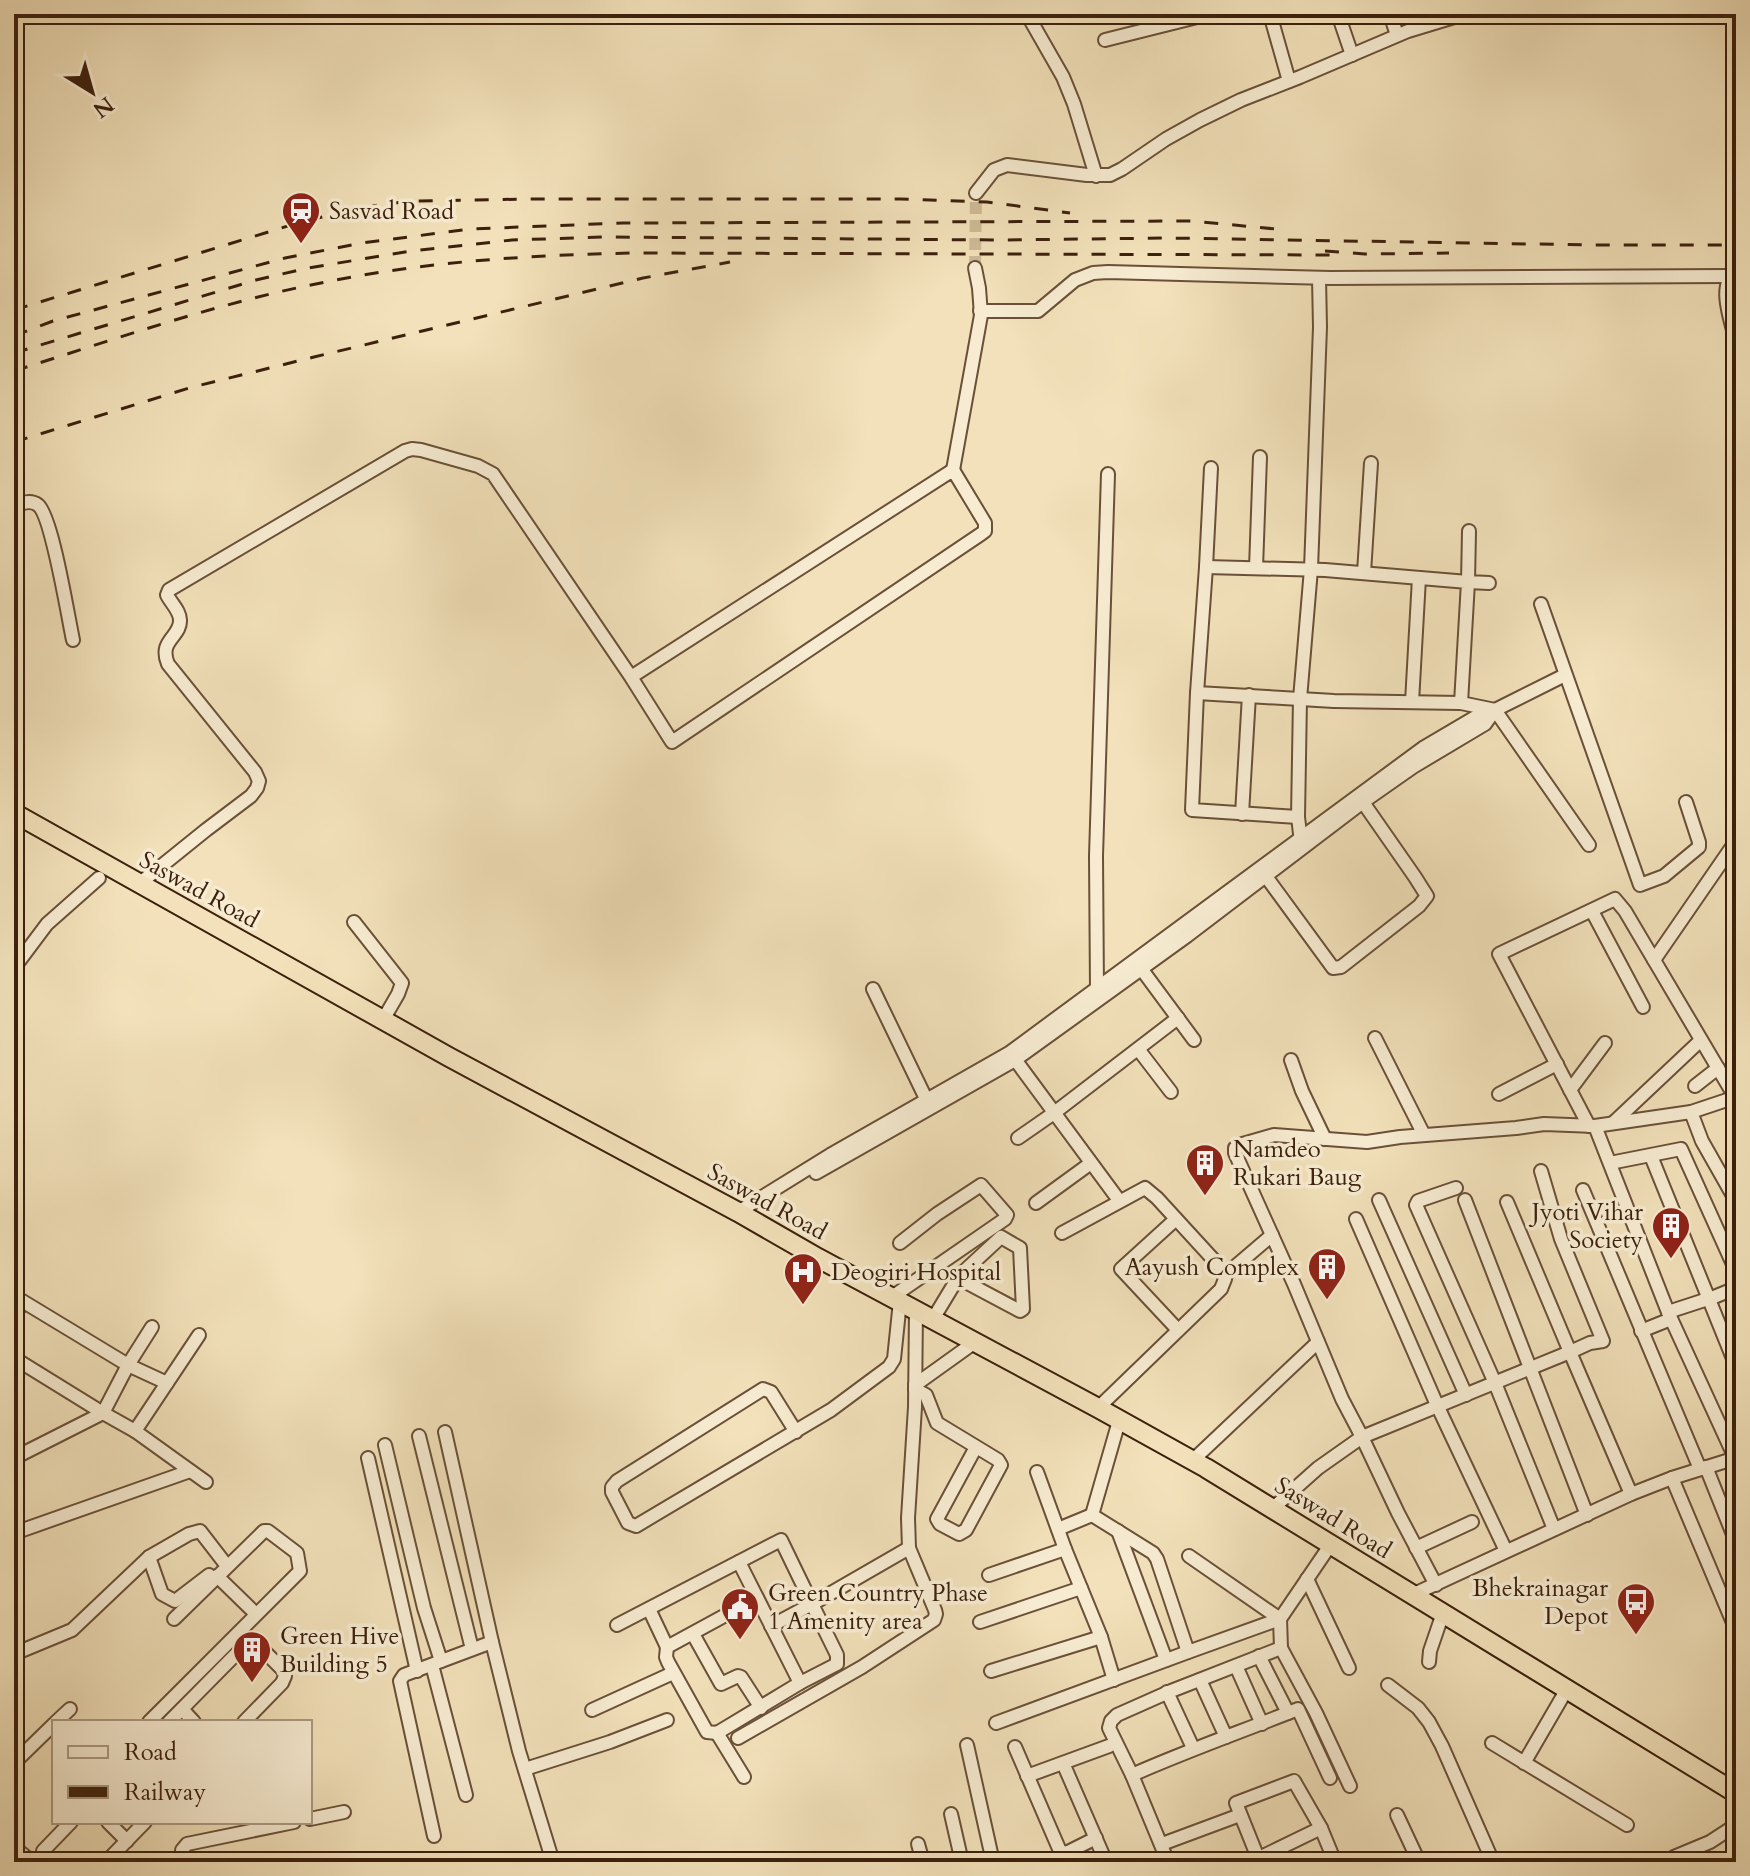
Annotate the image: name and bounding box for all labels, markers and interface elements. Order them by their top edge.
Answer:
north arrow [52,52,132,132]
text: N [87,89,120,125]
station icon: Sasvad Road [280,190,322,245]
place label: Sasvad Road [329,195,454,228]
street label: Saswad Road [133,844,265,937]
place label: Namdeo Rukari Baug [1233,1133,1362,1194]
building icon: Namdeo Rukari Baug [1184,1142,1226,1197]
street label: Saswad Road [701,1156,833,1249]
place label: Jyoti Vihar Society [1529,1196,1643,1257]
building icon: Jyoti Vihar Society [1650,1205,1692,1260]
building icon: Aayush Complex [1306,1246,1348,1301]
hospital icon: Deogiri Hospital [782,1251,824,1306]
place label: Aayush Complex [1125,1251,1299,1284]
place label: Deogiri Hospital [831,1256,1001,1289]
street label: Saswad Road [1268,1469,1398,1567]
place label: Bhekrainagar Depot [1472,1572,1608,1633]
place label: Green Country Phase 1 Amenity area [768,1577,988,1638]
bus stop icon: Bhekrainagar Depot [1615,1581,1657,1636]
public building icon: Green Country Phase 1 Amenity area [719,1586,761,1641]
place label: Green Hive Building 5 [280,1620,399,1681]
building icon: Green Hive Building 5 [231,1629,273,1684]
legend [52,1720,312,1824]
text: Road [124,1736,177,1769]
text: Railway [124,1776,206,1809]

